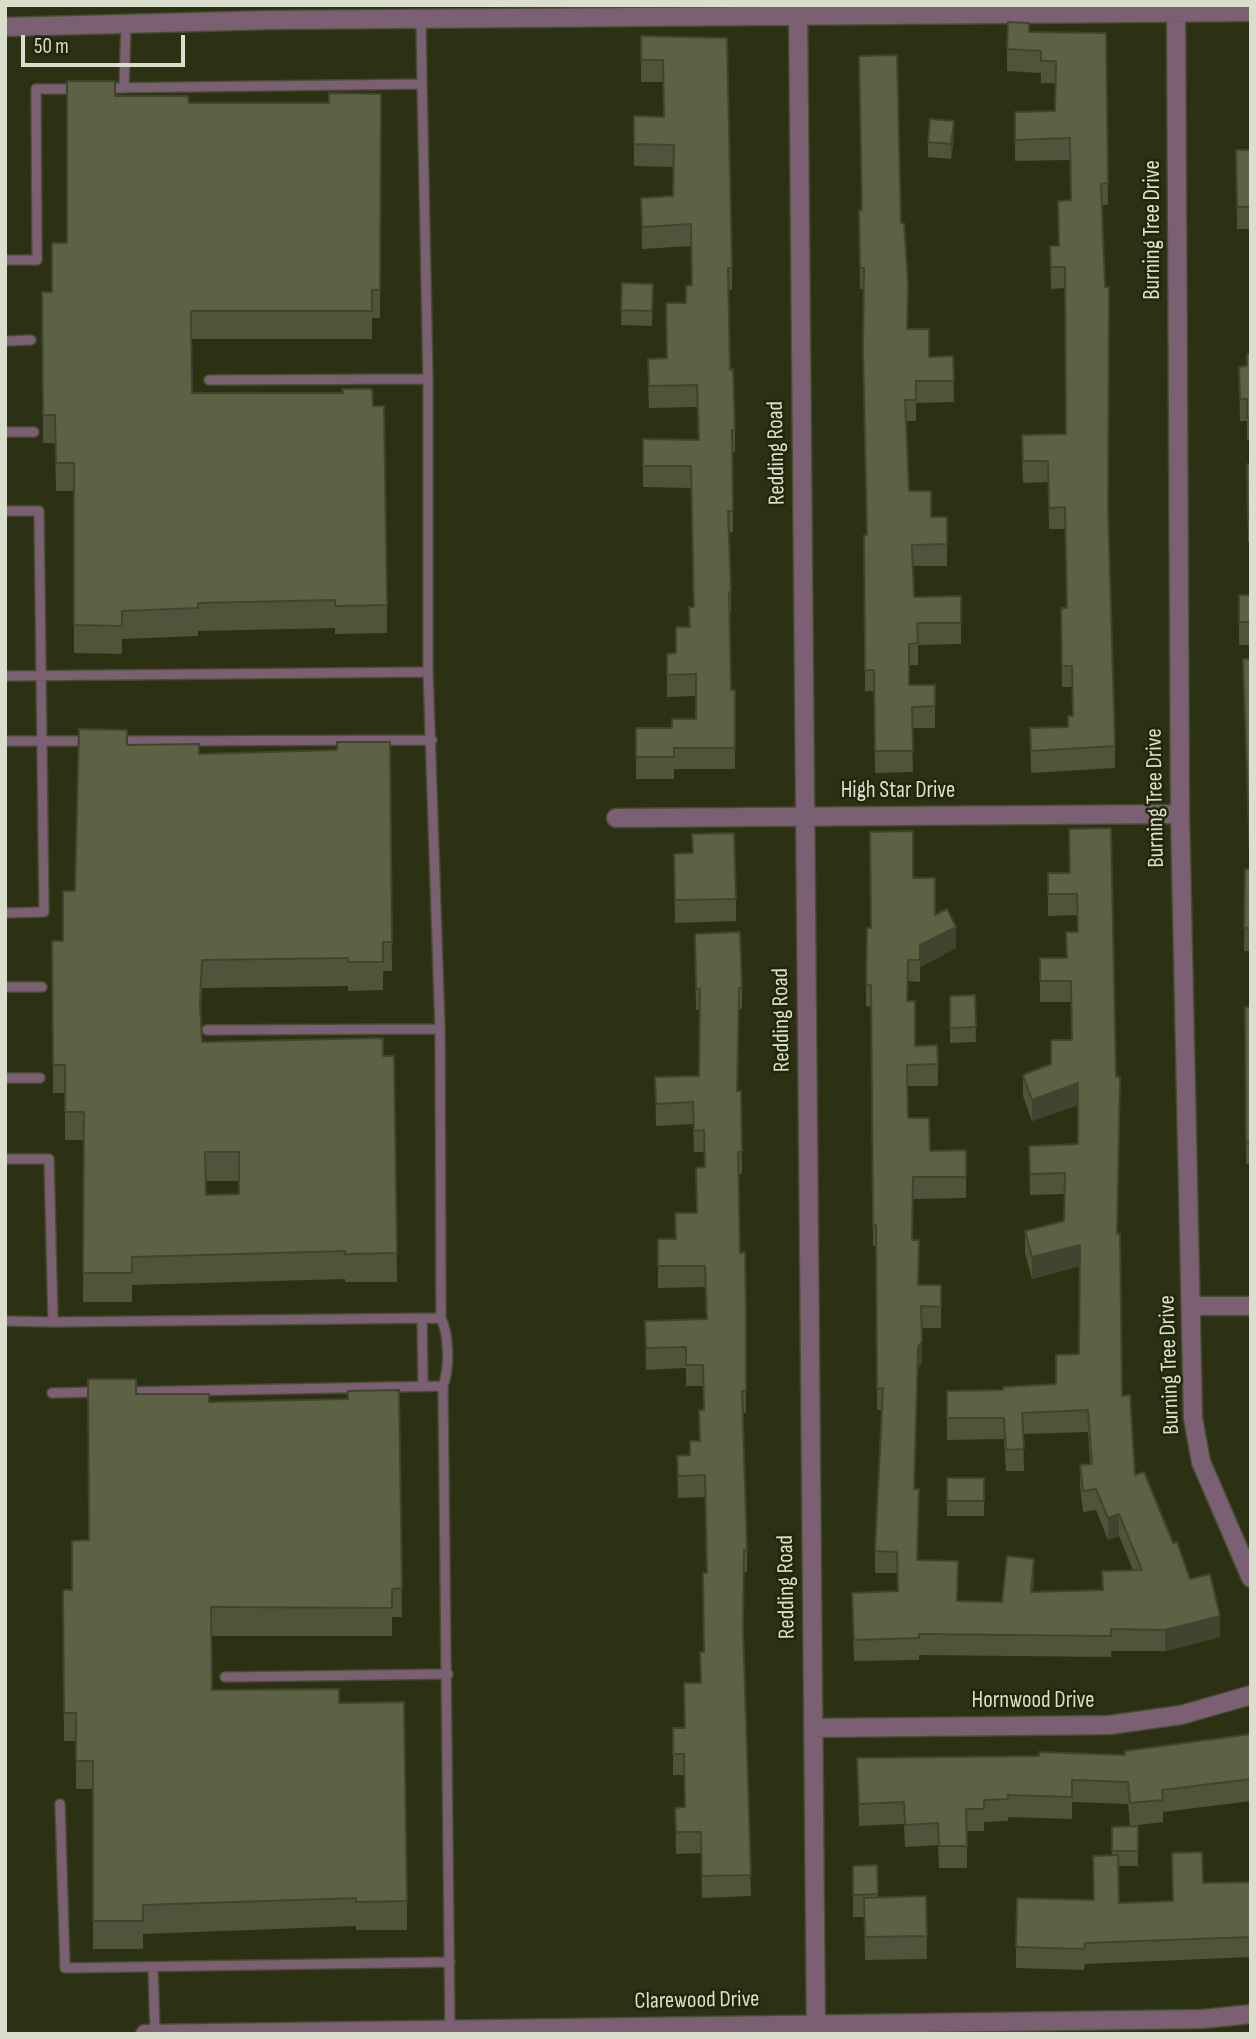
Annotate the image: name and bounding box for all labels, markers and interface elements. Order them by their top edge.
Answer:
scale bar [24,21,189,65]
text: 50 m [34,34,69,59]
street label: Burning Tree Drive [1139,160,1167,300]
street label: Redding Road [762,401,792,505]
street label: Burning Tree Drive [1141,728,1171,868]
street label: High Star Drive [841,777,955,805]
street label: Redding Road [767,968,797,1072]
street label: Burning Tree Drive [1154,1295,1186,1435]
street label: Redding Road [772,1535,802,1639]
street label: Hornwood Drive [972,1687,1094,1715]
street label: Clarewood Drive [634,1986,760,2016]

